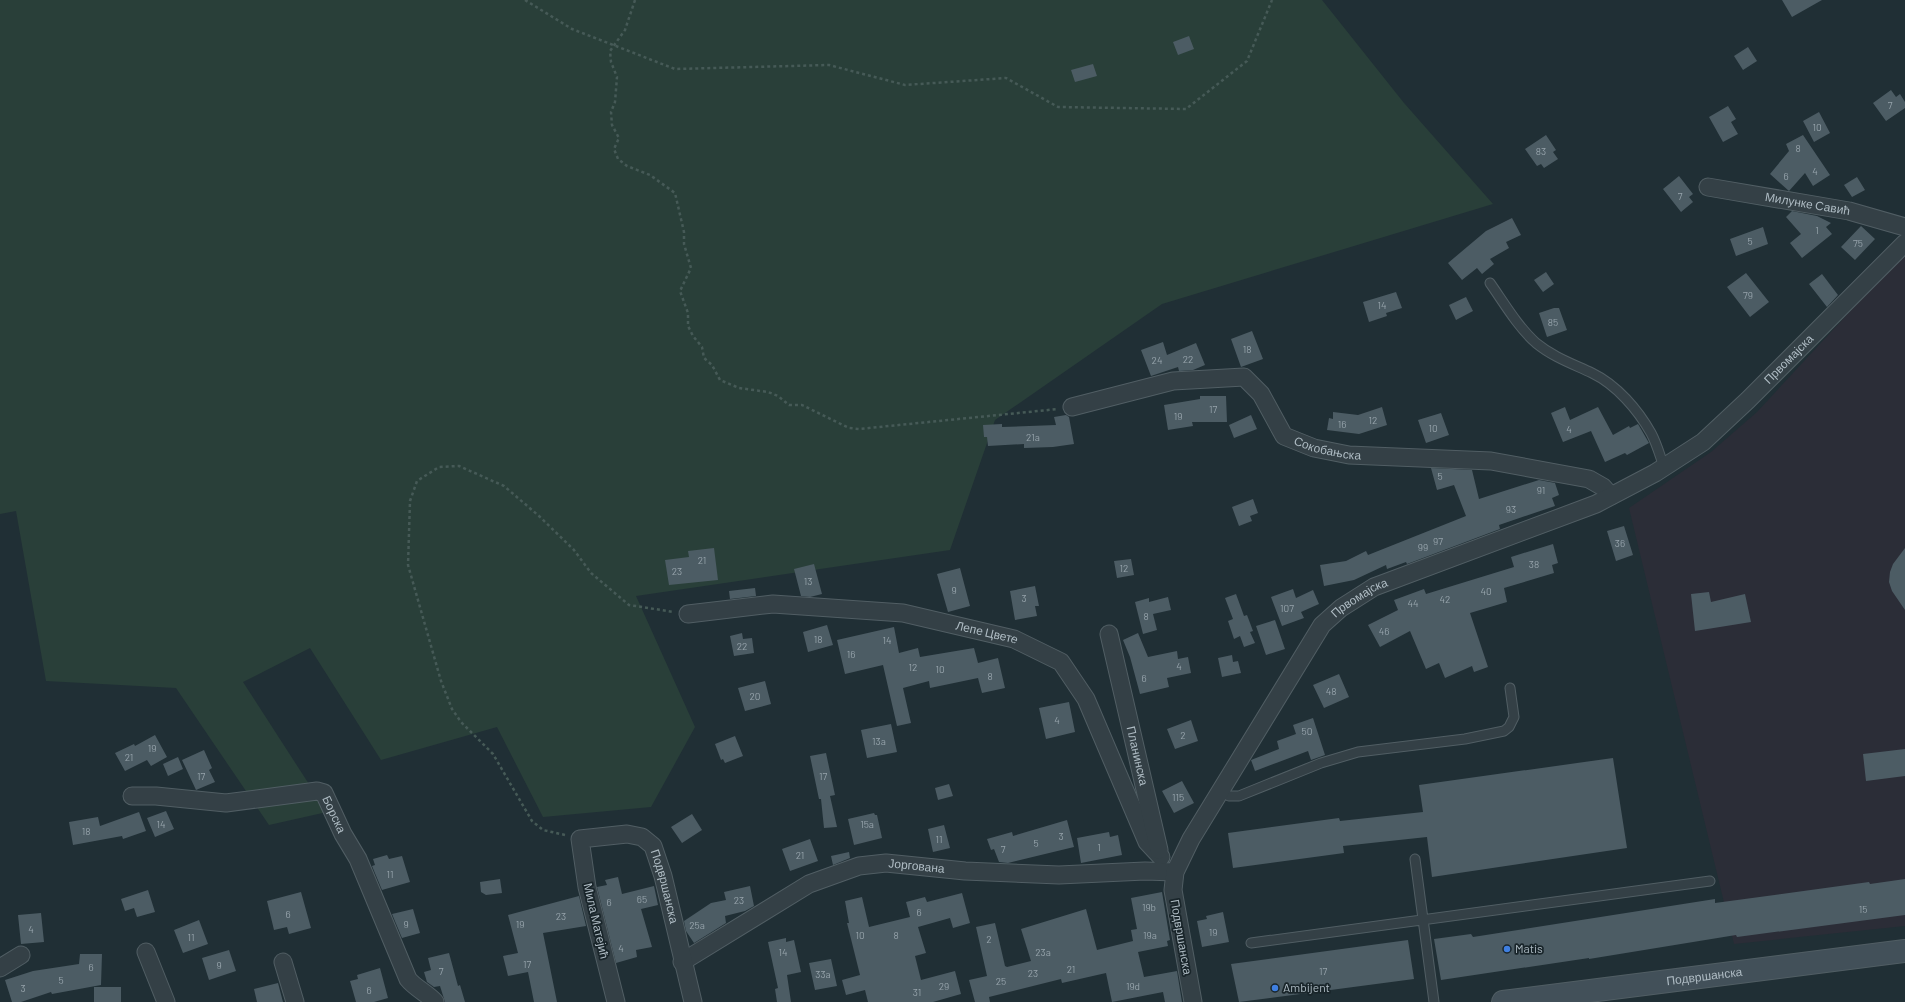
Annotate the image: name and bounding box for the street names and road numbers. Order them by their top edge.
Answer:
street label: Милунке Савић [1764,189,1851,217]
street label: Првомајска [1760,331,1816,386]
street label: Сокобањска [1292,433,1362,462]
street label: Првомајска [1327,575,1389,620]
street label: Лепе Цвете [954,618,1021,646]
street label: Планинска [1125,724,1152,787]
street label: Борска [320,793,350,835]
street label: Подвршанска [649,847,682,925]
street label: Јоргована [888,855,946,875]
street label: Мила Матејић [580,881,613,960]
street label: Подвршанска [1167,898,1196,976]
street label: Подвршанска [1666,964,1743,987]

